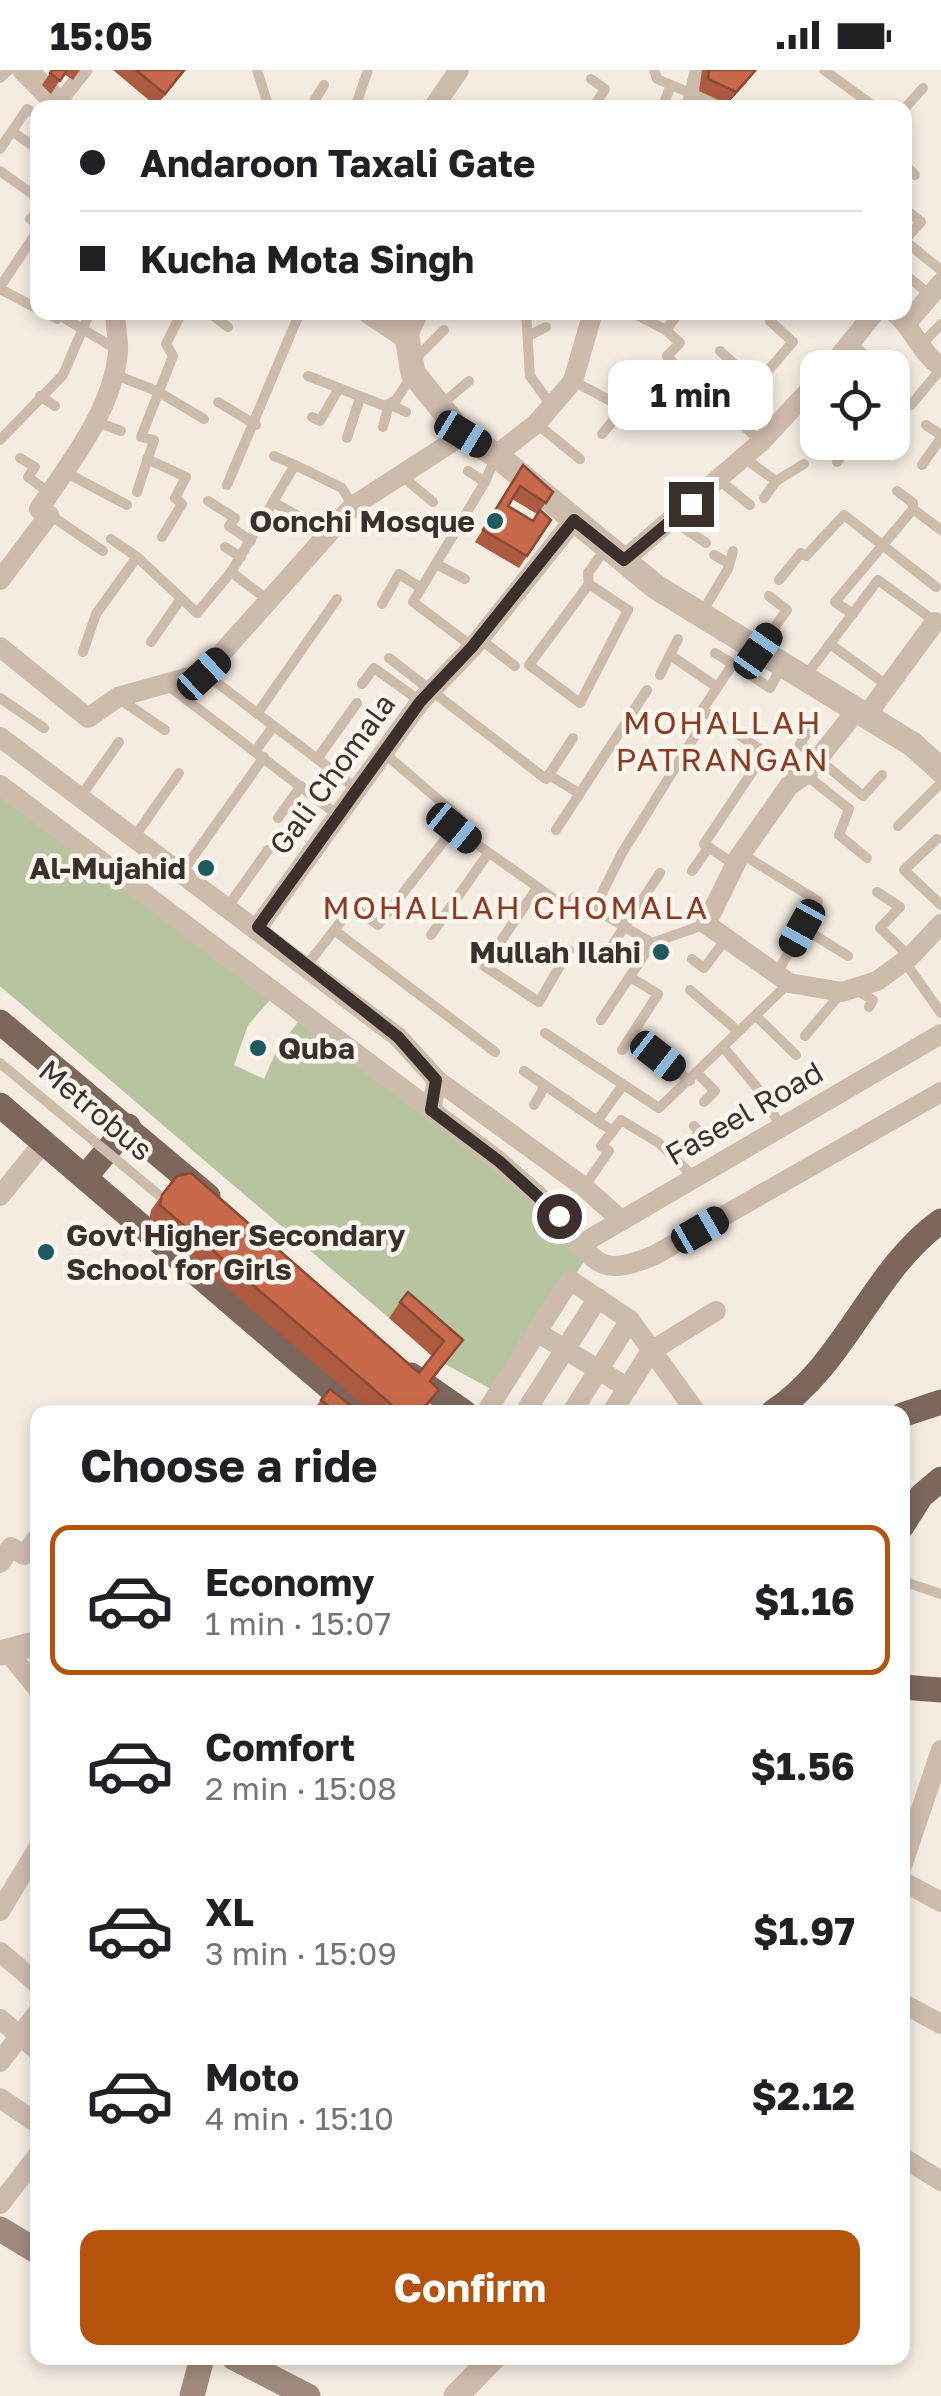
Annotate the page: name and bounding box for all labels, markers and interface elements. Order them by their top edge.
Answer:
text: 15:05 [50,13,153,58]
text: Andaroon Taxali Gate [140,140,535,185]
text: Kucha Mota Singh [140,236,474,281]
map controls [800,350,910,460]
button: locate [800,350,910,460]
callout: 1 min [608,359,774,429]
text: 1 min [650,376,731,414]
car [430,406,496,462]
route end [669,482,714,527]
place label: Oonchi Mosque [249,503,475,539]
marker: Oonchi Mosque [484,510,506,532]
car [729,618,787,684]
car [172,643,236,705]
street label: Gali Chomala [262,687,402,861]
district label: MOHALLAH PATRANGAN [616,703,830,778]
car [421,797,487,859]
place label: Al-Mujahid [30,850,186,886]
marker: Al-Mujahid [195,857,217,879]
district label: MOHALLAH CHOMALA [322,888,710,926]
car [774,894,830,962]
place label: Mullah Ilahi [469,934,641,970]
marker: Mullah Ilahi [650,941,672,963]
car [625,1026,691,1086]
place label: Quba [278,1030,355,1066]
marker: Quba [247,1037,269,1059]
street label: Metrobus [32,1052,160,1168]
street label: Faseel Road [659,1054,829,1172]
route start [537,1194,582,1239]
car [667,1202,733,1258]
place label: Govt Higher Secondary School for Girls [66,1217,406,1287]
marker: Govt Higher Secondary School for Girls [35,1241,57,1263]
text: Choose a ride [80,1438,378,1492]
icon: car [85,1555,175,1645]
text: Economy [205,1559,374,1604]
text: $1.16 [754,1578,855,1623]
text: 1 min · 15:07 [205,1604,391,1642]
icon: car [85,1720,175,1810]
text: Comfort [205,1724,355,1769]
text: $1.56 [750,1743,855,1788]
text: 2 min · 15:08 [205,1769,397,1807]
icon: car [85,1885,175,1975]
text: XL [205,1889,254,1934]
text: $1.97 [753,1908,855,1953]
text: 3 min · 15:09 [205,1934,397,1972]
icon: car [85,2050,175,2140]
text: Moto [205,2054,299,2099]
text: $2.12 [751,2073,855,2118]
text: 4 min · 15:10 [205,2099,394,2137]
button: Confirm [80,2230,860,2345]

